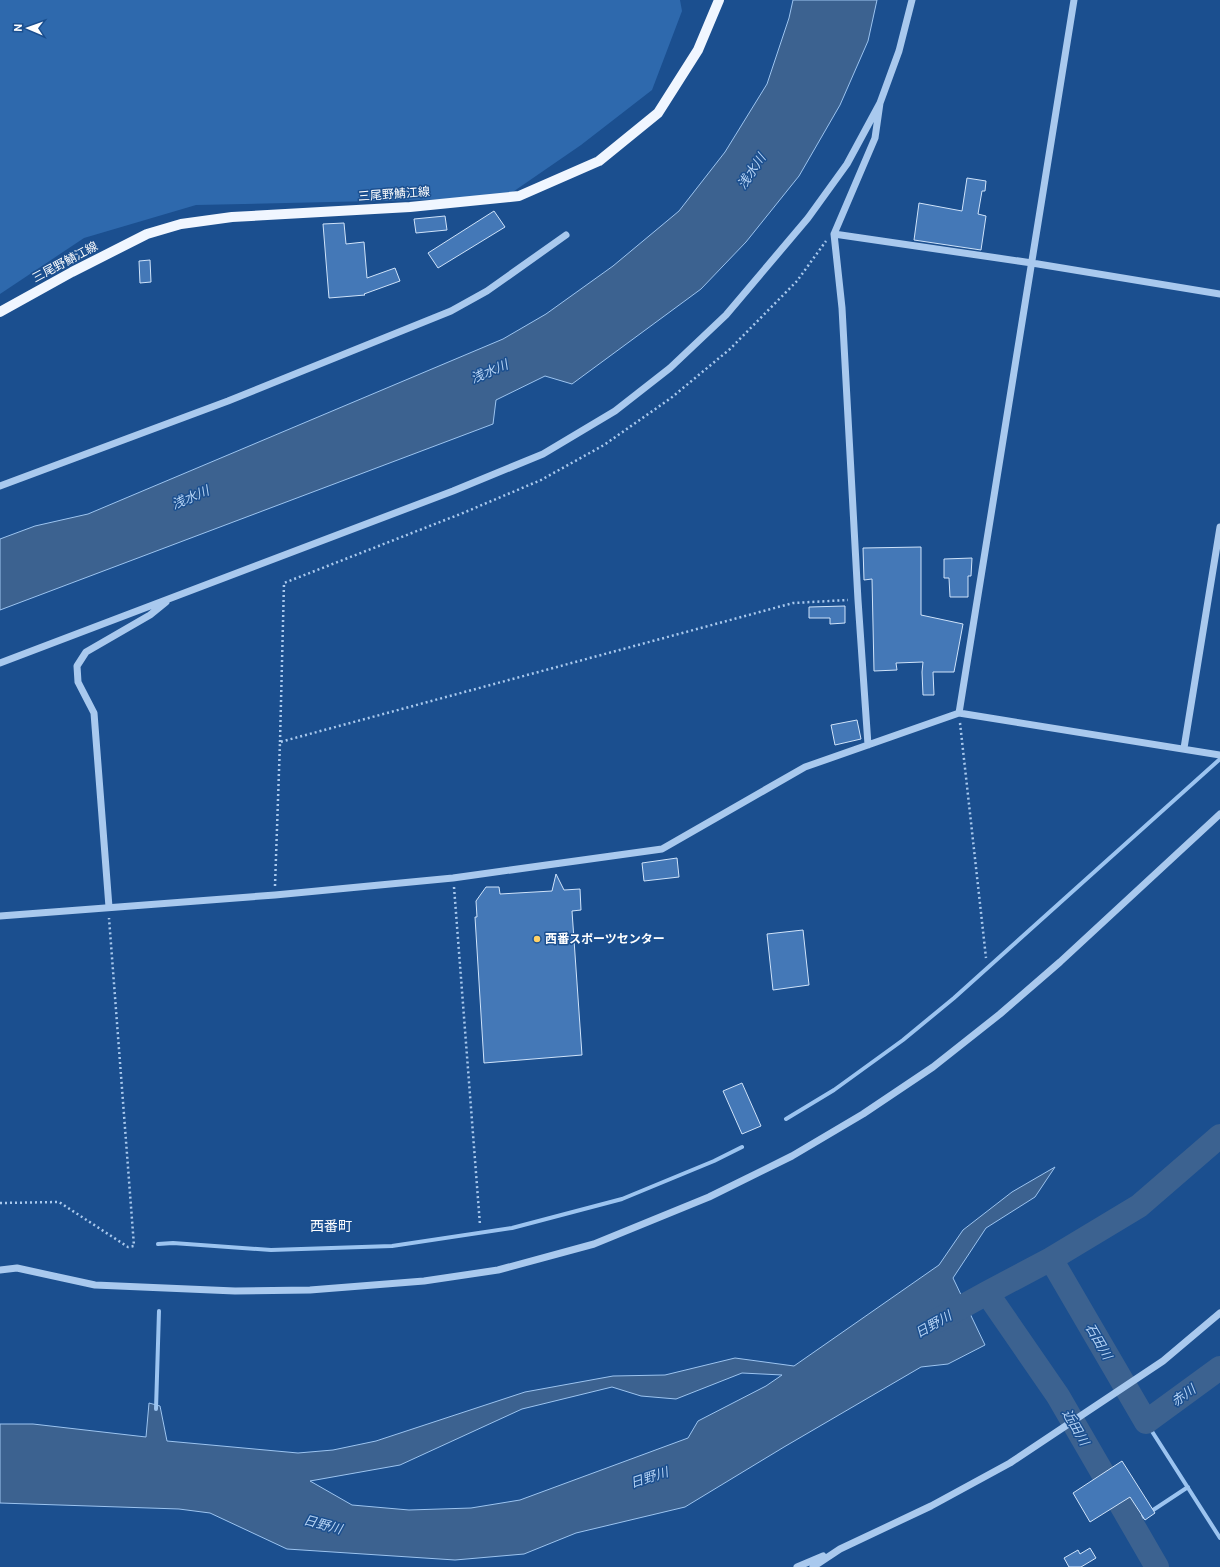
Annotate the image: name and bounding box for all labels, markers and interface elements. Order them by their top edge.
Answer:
north arrow [8,8,48,48]
text: N [12,23,25,32]
water label: 浅水川 [734,149,770,192]
street label: 三尾野鯖江線 [358,185,430,203]
street label: 三尾野鯖江線 [30,239,100,285]
water label: 浅水川 [468,356,512,386]
water label: 浅水川 [169,482,213,512]
place label: 西番スポーツセンター [545,932,665,946]
marker: 西番スポーツセンター [532,934,542,944]
district label: 西番町 [310,1218,352,1234]
water label: 日野川 [913,1307,956,1341]
water label: 石田川 [1082,1321,1116,1364]
water label: 赤川 [1168,1381,1200,1409]
water label: 近田川 [1059,1407,1093,1450]
water label: 日野川 [628,1464,672,1491]
water label: 日野川 [302,1512,346,1537]

